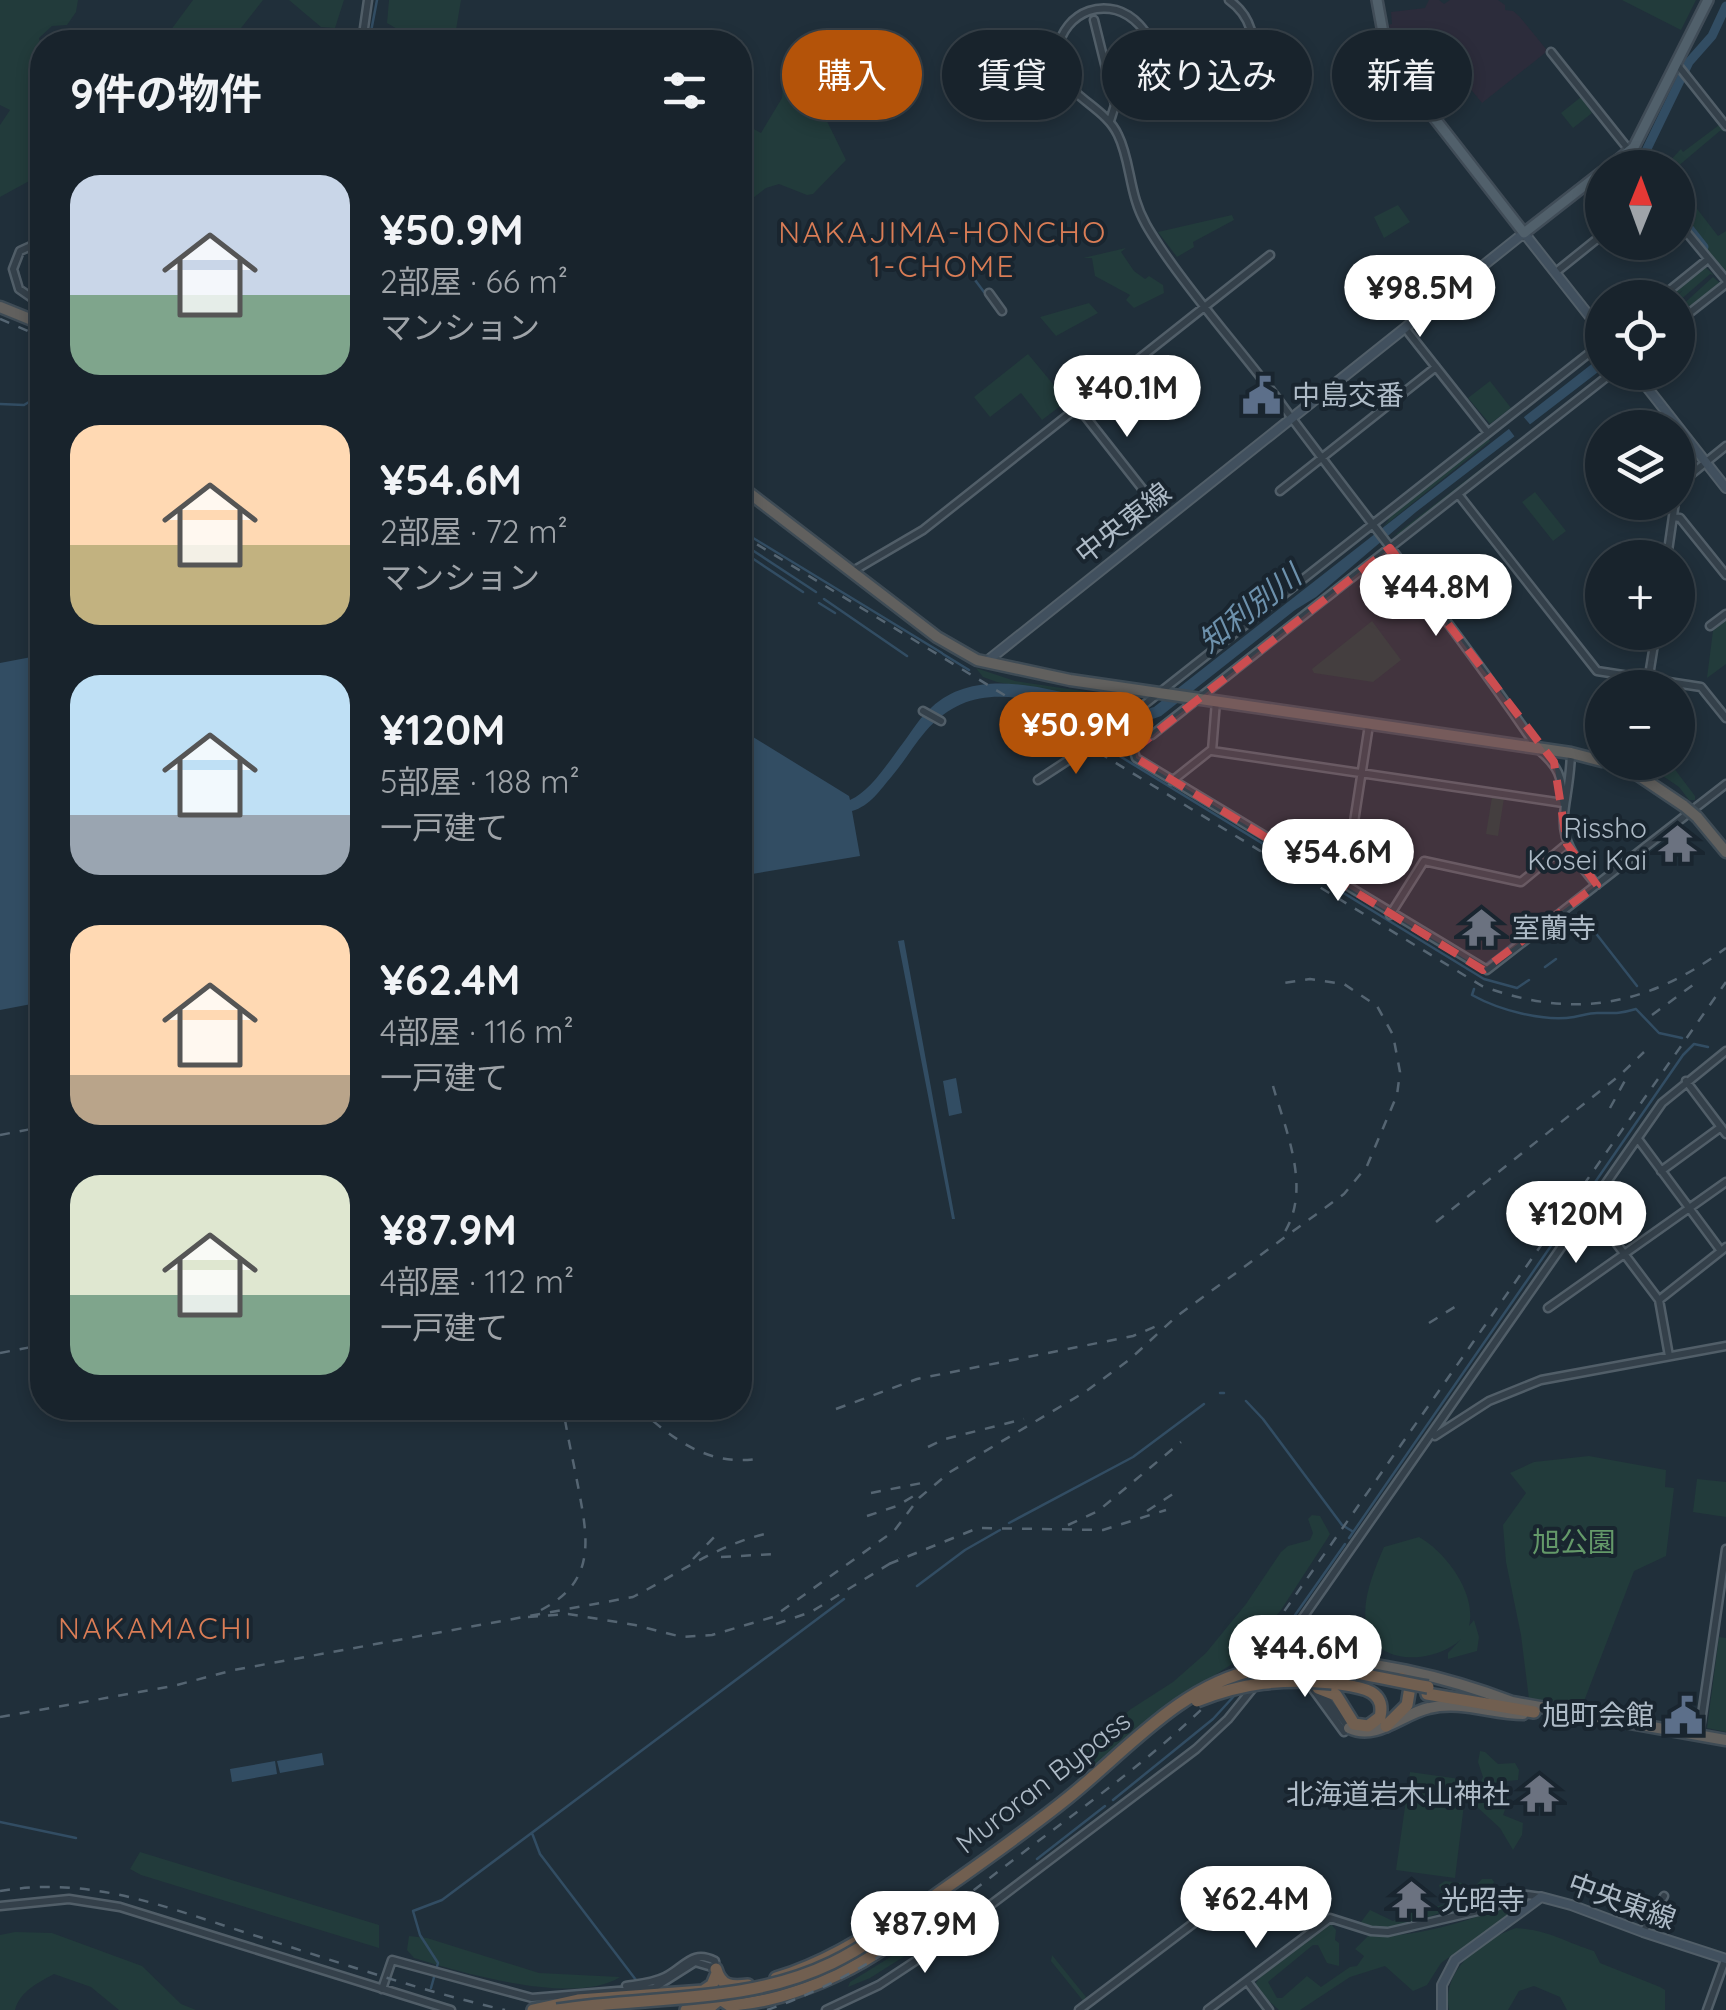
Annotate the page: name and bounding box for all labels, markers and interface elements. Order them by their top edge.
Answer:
chip: 購入 [782,30,922,120]
chip: 賃貸 [942,30,1082,120]
chip: 絞り込み [1102,30,1312,120]
chip: 新着 [1332,30,1472,120]
icon: filters [657,63,712,118]
text: 9件の物件 [70,67,262,120]
north arrow [1585,150,1695,260]
map controls [1585,150,1695,780]
text: ¥50.9M [380,203,524,256]
district label: NAKAJIMA-HONCHO 1-CHOME [778,213,1108,285]
icon: home [150,215,270,335]
pin: ¥98.5M [1339,255,1501,340]
text: 2部屋 · 66 m² [380,261,568,301]
text: ¥98.5M [1366,267,1474,307]
button: locate [1585,280,1695,390]
text: マンション [380,307,540,347]
pin: ¥40.1M [1046,355,1208,440]
text: ¥40.1M [1076,367,1178,407]
public building icon: 中島交番 [1241,374,1283,416]
place label: 中島交番 [1292,377,1404,412]
button: layers [1585,410,1695,520]
text: ¥54.6M [380,453,522,506]
icon: home [150,465,270,585]
street label: 中央東線 [1068,474,1178,571]
text: 2部屋 · 72 m² [380,511,568,551]
button: + [1585,540,1695,650]
water label: 知利別川 [1190,554,1311,660]
pin: ¥44.8M [1355,554,1517,639]
text: マンション [380,557,540,597]
text: ¥44.8M [1382,566,1490,606]
button: − [1585,670,1695,780]
pin: ¥50.9M [995,692,1157,777]
text: ¥120M [380,703,505,756]
text: ¥50.9M [1021,704,1131,744]
icon: home [150,715,270,835]
text: 5部屋 · 188 m² [380,761,580,801]
text: 一戸建て [380,807,508,847]
place label: Rissho Kosei Kai [1527,810,1647,877]
pin: ¥54.6M [1257,819,1419,904]
temple icon: Rissho Kosei Kai [1656,823,1698,865]
text: ¥54.6M [1284,831,1392,871]
temple icon: 室蘭寺 [1461,907,1503,949]
place label: 室蘭寺 [1512,910,1596,945]
text: ¥62.4M [380,953,520,1006]
icon: home [150,965,270,1085]
text: 4部屋 · 116 m² [380,1011,574,1051]
text: 一戸建て [380,1057,508,1097]
pin: ¥120M [1506,1181,1646,1266]
text: ¥120M [1528,1193,1624,1233]
text: ¥87.9M [380,1203,517,1256]
icon: home [150,1215,270,1335]
text: 4部屋 · 112 m² [380,1261,574,1301]
text: 一戸建て [380,1307,508,1347]
park label: 旭公園 [1532,1524,1616,1559]
district label: NAKAMACHI [58,1609,254,1647]
pin: ¥44.6M [1224,1615,1386,1700]
text: ¥44.6M [1251,1627,1359,1667]
public building icon: 旭町会館 [1663,1694,1705,1736]
place label: 旭町会館 [1542,1697,1654,1732]
street label: Muroran Bypass [948,1703,1137,1861]
temple icon: 北海道岩木山神社 [1519,1773,1561,1815]
place label: 北海道岩木山神社 [1286,1776,1510,1811]
street label: 中央東線 [1564,1865,1681,1936]
pin: ¥62.4M [1175,1866,1337,1951]
text: ¥62.4M [1202,1878,1310,1918]
temple icon: 光昭寺 [1390,1879,1432,1921]
place label: 光昭寺 [1441,1882,1525,1917]
pin: ¥87.9M [844,1891,1006,1976]
text: ¥87.9M [873,1903,977,1943]

